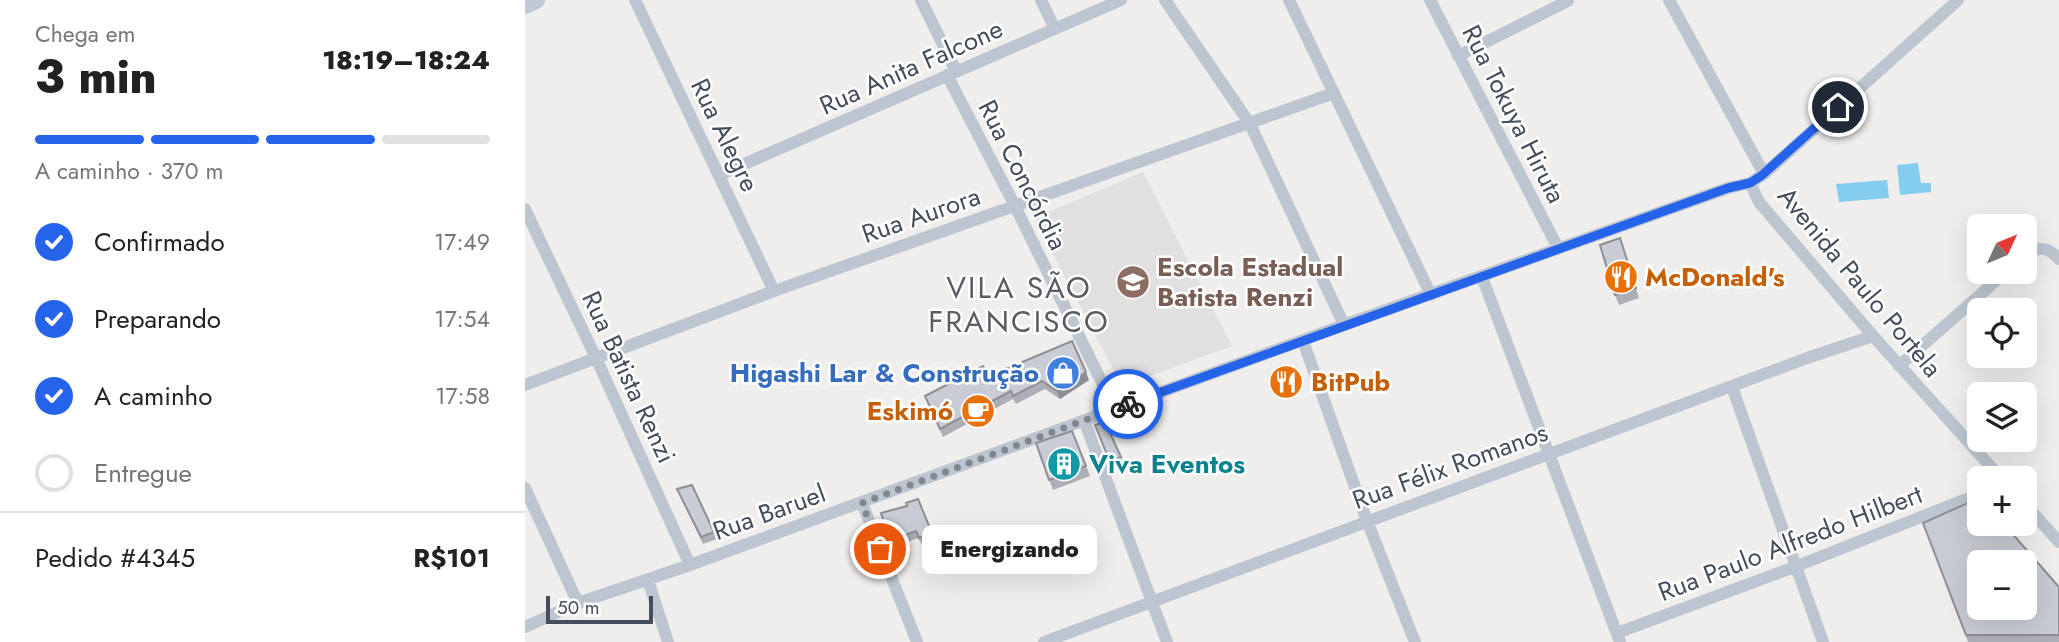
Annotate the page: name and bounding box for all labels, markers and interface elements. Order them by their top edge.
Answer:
street label: Rua Anita Falcone [813,10,1009,124]
text: Chega em [35,17,136,51]
street label: Rua Tokuya Hiruta [1453,18,1575,210]
text: 18:19–18:24 [322,41,490,79]
text: 3 min [35,44,157,110]
street label: Rua Alegre [681,72,769,198]
pin [1808,77,1868,137]
icon: home [1819,88,1857,126]
street label: Rua Concórdia [969,93,1077,257]
text: A caminho · 370 m [35,154,223,188]
street label: Rua Aurora [857,177,985,253]
street label: Avenida Paulo Portela [1769,179,1951,385]
north arrow [1967,214,2037,284]
map controls [1967,214,2037,620]
icon: check [35,223,73,261]
text: Confirmado [94,223,225,261]
text: 17:49 [434,225,490,259]
place label: Escola Estadual Batista Renzi [1157,248,1343,316]
restaurant icon: McDonald's [1602,258,1640,296]
place label: McDonald's [1645,258,1785,296]
school or university icon: Escola Estadual Batista Renzi [1114,263,1152,301]
district label: VILA SÃO FRANCISCO [928,266,1110,343]
street label: Rua Batista Renzi [573,285,685,469]
button: locate [1967,298,2037,368]
icon: check [35,300,73,338]
text: Preparando [94,300,221,338]
text: 17:54 [434,302,490,336]
place label: Higashi Lar & Construção [730,354,1039,392]
shop icon: Higashi Lar & Construção [1044,354,1082,392]
restaurant icon: BitPub [1267,363,1305,401]
place label: BitPub [1311,363,1390,401]
courier [1093,369,1163,439]
icon: check [35,377,73,415]
text: A caminho [94,377,212,415]
text: 17:58 [435,379,490,413]
button: layers [1967,382,2037,452]
icon: bike [1109,385,1147,423]
place label: Eskimó [867,392,953,430]
cafe icon: Eskimó [959,392,997,430]
street label: Rua Félix Romanos [1347,413,1553,519]
building icon: Viva Eventos [1045,445,1083,483]
place label: Viva Eventos [1088,445,1245,483]
text: Entregue [94,454,192,492]
button: + [1967,466,2037,536]
street label: Rua Baruel [707,474,831,550]
street label: Rua Paulo Alfredo Hilbert [1652,475,1928,611]
pin [850,519,910,579]
callout: Energizando [922,524,1097,574]
icon: bag [861,530,899,568]
text: Energizando [940,532,1079,566]
text: Pedido #4345 [35,539,195,577]
text: R$101 [413,539,490,577]
button: − [1967,550,2037,620]
scale bar [546,593,653,625]
text: 50 m [557,594,600,621]

